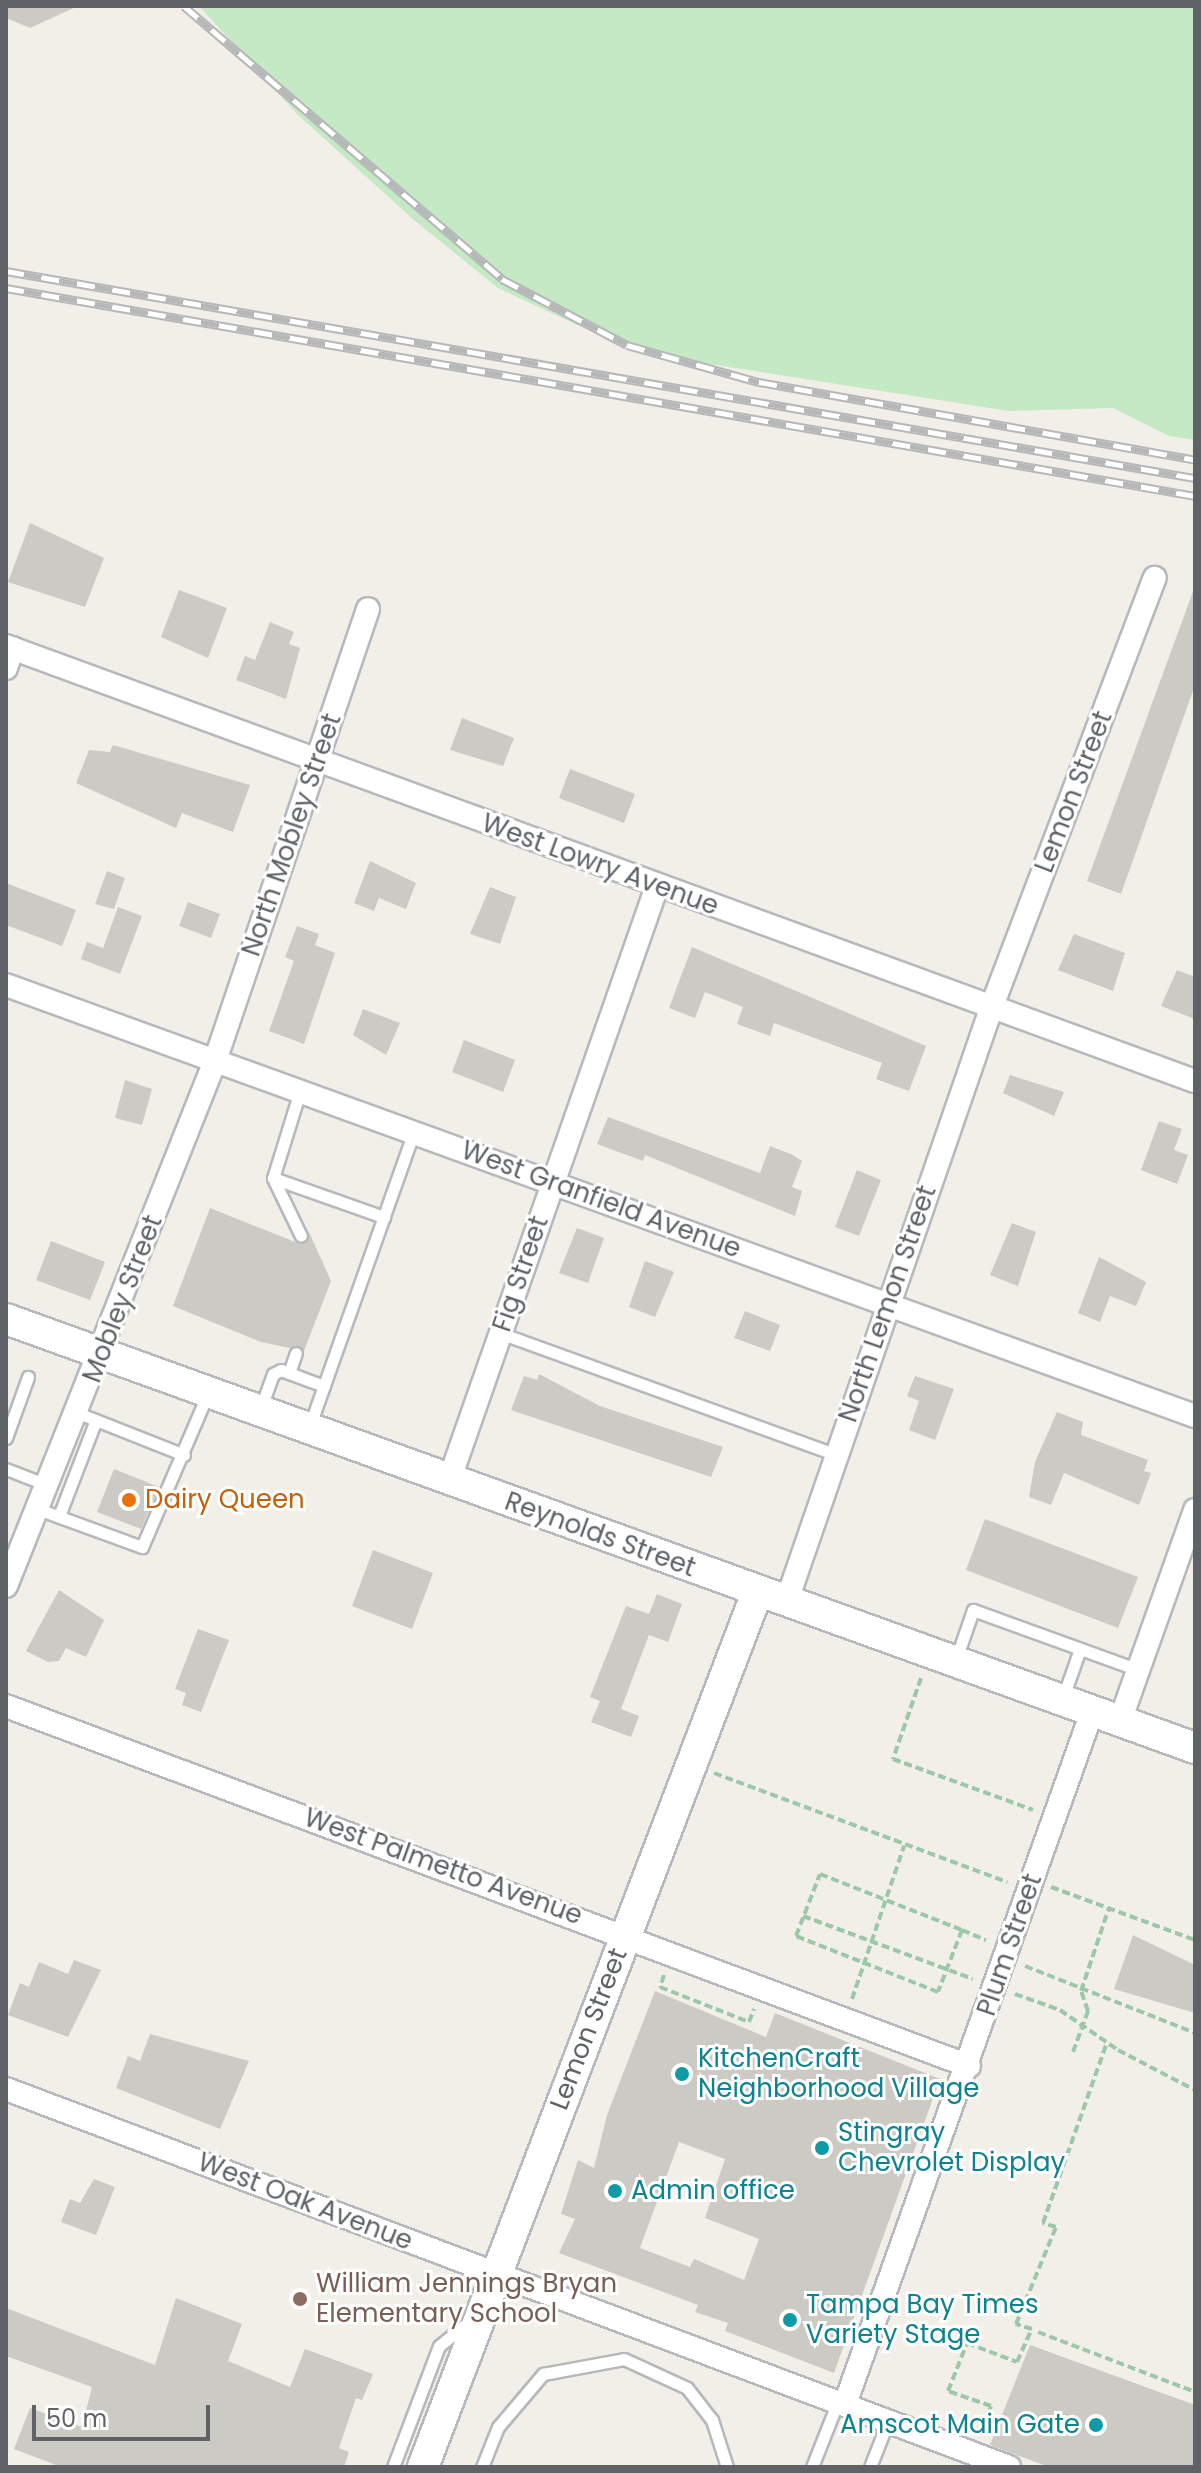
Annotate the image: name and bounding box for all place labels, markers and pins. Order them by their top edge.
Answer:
place label: Dairy Queen [145,1484,305,1516]
marker: Dairy Queen [120,1491,138,1509]
place label: KitchenCraft Neighborhood Village [698,2043,979,2104]
marker: KitchenCraft Neighborhood Village [673,2065,691,2083]
place label: Stingray Chevrolet Display [838,2117,1065,2178]
marker: Stingray Chevrolet Display [813,2139,831,2157]
place label: Admin office [631,2175,795,2207]
marker: Admin office [606,2182,624,2200]
place label: William Jennings Bryan Elementary School [316,2268,617,2330]
place label: Tampa Bay Times Variety Stage [806,2289,1039,2350]
marker: William Jennings Bryan Elementary School [291,2290,309,2308]
marker: Tampa Bay Times Variety Stage [781,2311,799,2329]
place label: Amscot Main Gate [840,2409,1080,2441]
marker: Amscot Main Gate [1087,2416,1105,2434]

